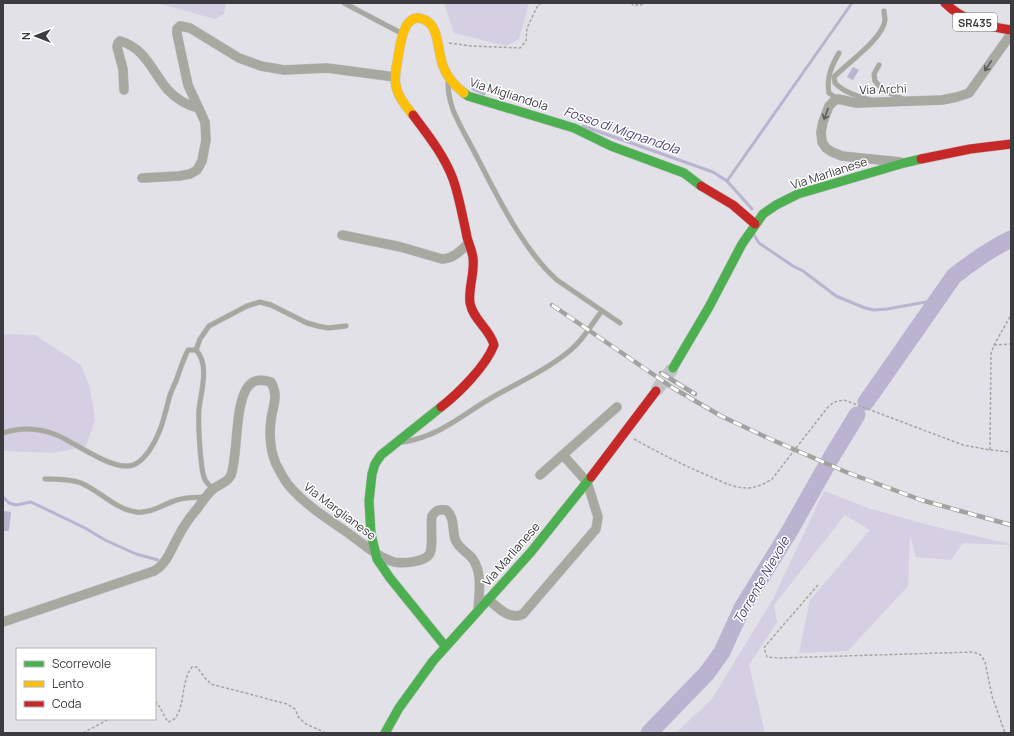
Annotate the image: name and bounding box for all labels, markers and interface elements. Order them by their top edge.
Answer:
road number: SR435 [953,13,997,31]
north arrow [16,16,56,56]
text: N [18,32,33,40]
one-way arrow [984,60,992,71]
street label: Via Migliandola [467,73,551,115]
street label: Via Archi [859,80,907,98]
water label: Fosso di Mignandola [562,102,683,158]
one-way arrow [821,108,829,120]
street label: Via Marlianese [789,153,869,193]
street label: Via Marglianese [300,478,380,544]
street label: Via Marlianese [478,518,544,590]
water label: Torrente Nievole [729,532,794,627]
legend [16,648,156,720]
text: Scorrevole [52,655,111,672]
text: Lento [52,675,84,692]
text: Coda [52,695,81,712]

